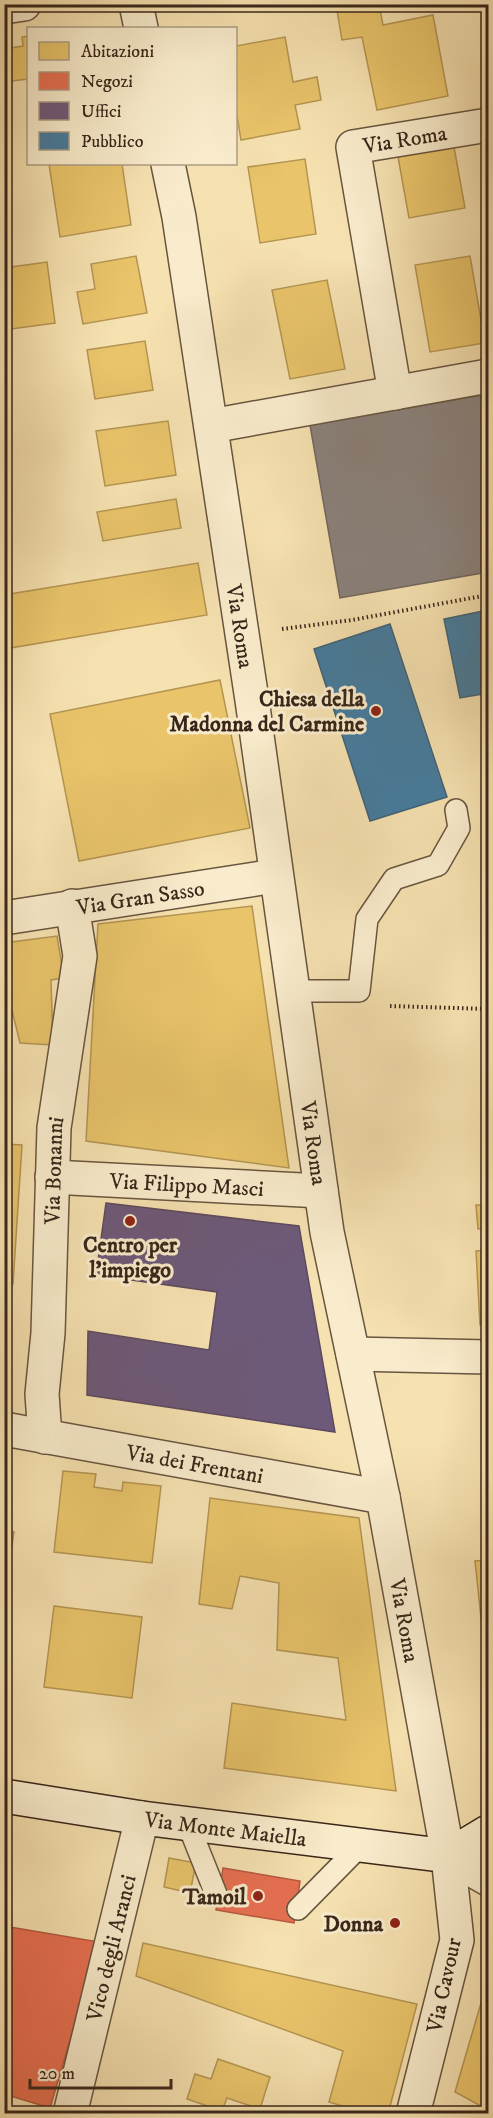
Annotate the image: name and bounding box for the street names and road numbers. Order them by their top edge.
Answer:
street label: Via Roma [360,120,450,160]
street label: Via Roma [220,582,259,671]
street label: Via Gran Sasso [74,875,206,922]
street label: Via Roma [294,1098,332,1188]
street label: Via Bonanni [39,1115,71,1226]
street label: Via Filippo Masci [108,1168,265,1203]
street label: Via dei Frentani [123,1439,265,1490]
street label: Via Roma [383,1575,425,1665]
street label: Via Monte Maiella [142,1806,309,1853]
street label: Vico degli Aranci [81,1872,143,2025]
street label: Via Cavour [421,1935,468,2036]

